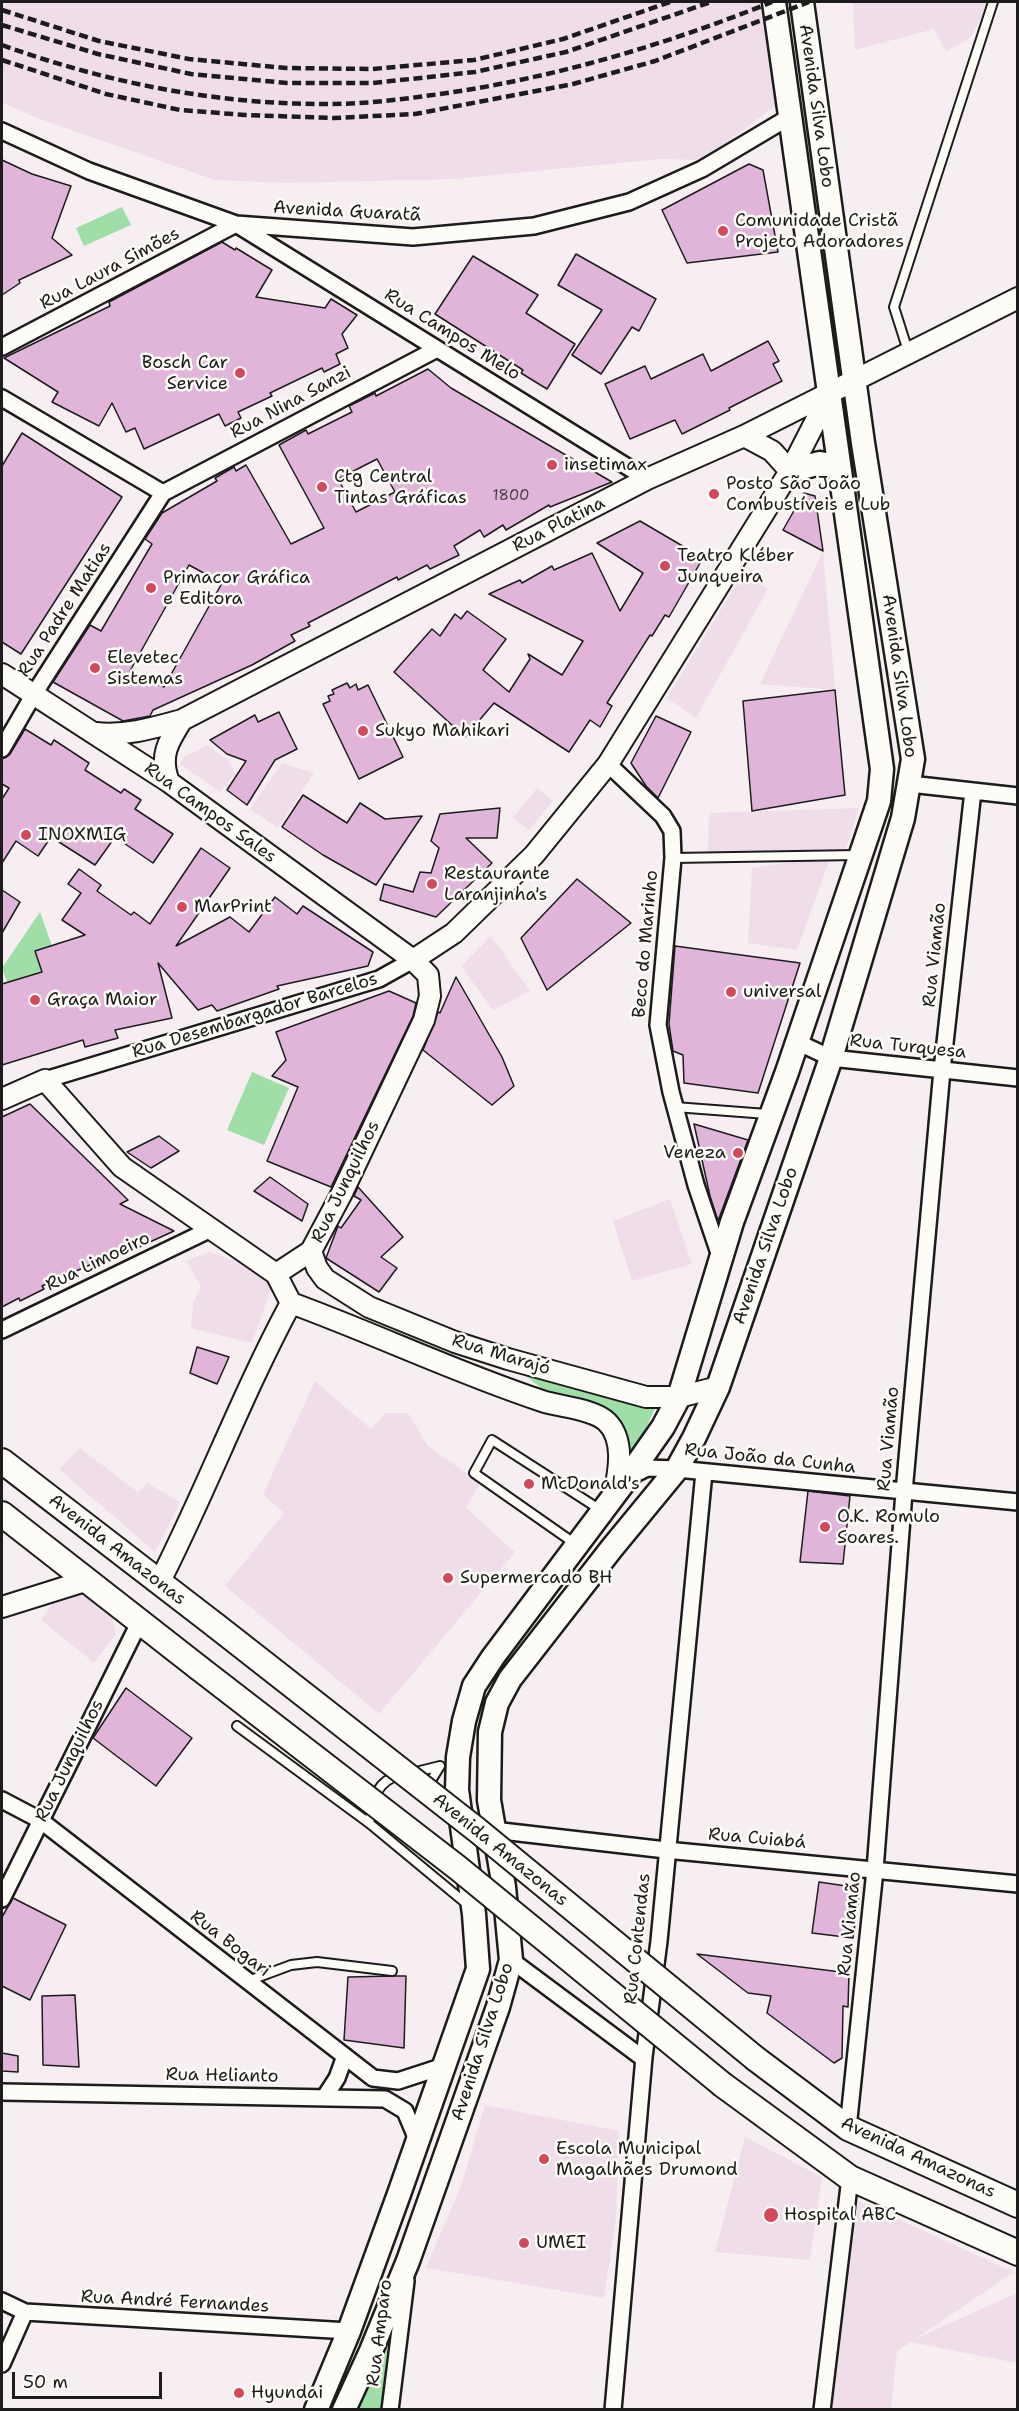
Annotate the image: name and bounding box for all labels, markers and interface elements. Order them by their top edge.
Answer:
street label: Avenida Silva Lobo [794,23,838,189]
street label: Avenida Guaratã [272,197,422,227]
place label: Comunidade Cristã Projeto Adoradores [735,210,904,252]
street label: Rua Laura Simões [36,223,184,315]
marker: Comunidade Cristã Projeto Adoradores [716,224,730,238]
street label: Rua Campos Melo [380,284,524,386]
place label: Bosch Car Service [142,352,228,394]
street label: Rua Nina Sanzi [227,362,355,444]
marker: Bosch Car Service [233,366,247,380]
place label: insetimax [564,454,647,476]
marker: insetimax [545,458,559,472]
place label: Ctg Central Tintas Gráficas [334,466,467,508]
place label: Posto São João Combustíveis e Lub [726,473,890,516]
marker: Ctg Central Tintas Gráficas [315,480,329,494]
house number: 1800 [492,487,530,505]
marker: Posto São João Combustíveis e Lub [707,487,721,501]
street label: Rua Platina [509,492,609,558]
street label: Rua Padre Matias [14,539,116,681]
place label: Teatro Kléber Junqueira [677,545,795,588]
marker: Teatro Kléber Junqueira [658,559,672,573]
place label: Primacor Gráfica e Editora [163,567,310,610]
marker: Primacor Gráfica e Editora [144,581,158,595]
street label: Avenida Silva Lobo [877,593,921,759]
place label: Elevetec Sistemas [107,647,183,690]
marker: Elevetec Sistemas [88,661,102,675]
place label: Sukyo Mahikari [375,720,510,742]
marker: Sukyo Mahikari [356,724,370,738]
street label: Rua Campos Sales [140,758,280,868]
place label: INOXMIG [38,824,126,846]
marker: INOXMIG [19,828,33,842]
place label: Restaurante Laranjinha's [444,863,550,906]
street label: Beco do Marinho [629,869,663,1019]
marker: Restaurante Laranjinha's [425,877,439,891]
place label: MarPrint [194,896,272,918]
marker: MarPrint [175,900,189,914]
street label: Rua Viamão [919,902,951,1008]
street label: Rua Desembargador Barcelos [130,968,380,1064]
place label: universal [743,981,821,1003]
marker: universal [724,985,738,999]
place label: Graça Maior [47,989,158,1011]
marker: Graça Maior [28,993,42,1007]
street label: Rua Turquesa [849,1030,967,1064]
street label: Rua Junquilhos [307,1117,385,1247]
place label: Veneza [663,1142,726,1164]
marker: Veneza [731,1146,745,1160]
street label: Avenida Silva Lobo [729,1164,803,1328]
street label: Rua Limoeiro [42,1227,154,1297]
street label: Rua Marajó [449,1330,553,1380]
street label: Rua Viamão [874,1386,904,1492]
street label: Rua João da Cunha [683,1439,857,1479]
place label: McDonald's [541,1473,640,1495]
marker: McDonald's [522,1477,536,1491]
street label: Avenida Amazonas [44,1490,190,1610]
place label: O.K. Romulo Soares. [837,1506,940,1549]
marker: O.K. Romulo Soares. [818,1520,832,1534]
place label: Supermercado BH [460,1567,612,1589]
marker: Supermercado BH [441,1571,455,1585]
street label: Rua Junquilhos [31,1696,109,1826]
street label: Avenida Amazonas [428,1789,572,1911]
street label: Rua Cuiabá [707,1824,807,1854]
street label: Rua Viamão [834,1871,866,1977]
street label: Rua Contendas [620,1872,656,2006]
street label: Rua Bogari [186,1906,274,1982]
street label: Avenida Silva Lobo [447,1960,519,2124]
street label: Rua Helianto [165,2064,279,2088]
street label: Avenida Amazonas [837,2113,999,2203]
place label: Escola Municipal Magalhães Drumond [556,2138,738,2180]
marker: Escola Municipal Magalhães Drumond [537,2152,551,2166]
place label: Hospital ABC [784,2204,896,2226]
marker: Hospital ABC [762,2206,780,2224]
place label: UMEI [536,2232,586,2254]
marker: UMEI [517,2236,531,2250]
street label: Rua Amparo [363,2278,397,2388]
street label: Rua André Fernandes [80,2286,270,2318]
scale bar [15,2360,165,2398]
text: 50 m [23,2370,68,2394]
place label: Hyundai [251,2382,323,2404]
marker: Hyundai [232,2386,246,2400]

